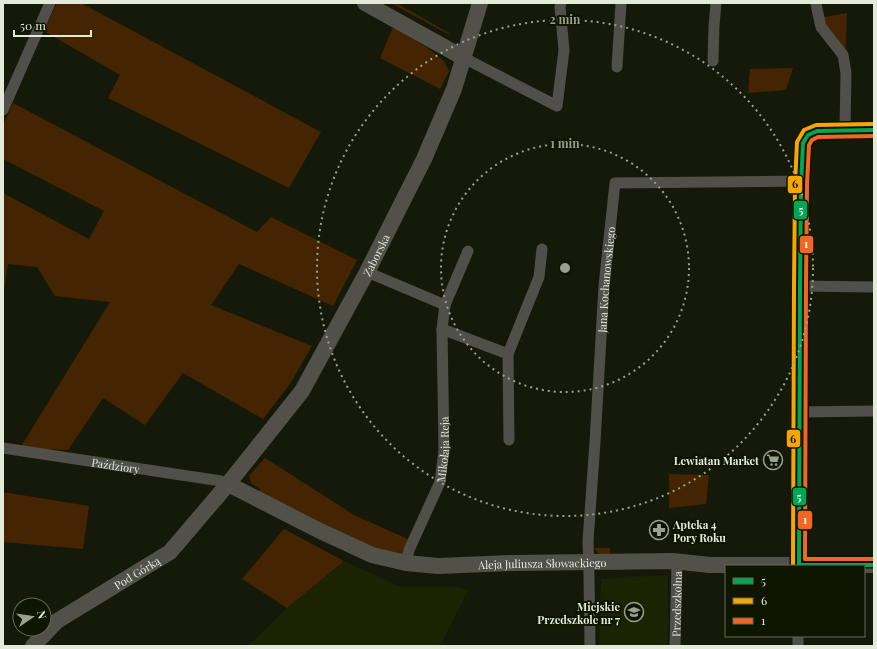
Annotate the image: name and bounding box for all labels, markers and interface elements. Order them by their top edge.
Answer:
text: 2 min [550,11,581,27]
scale bar [14,12,91,38]
text: 50 m [20,17,46,33]
text: 1 min [550,135,580,151]
line badge: 6 [787,175,803,194]
text: 6 [792,176,798,191]
line badge: 5 [793,200,808,220]
text: 5 [798,202,804,217]
street label: Jana Kochanowskiego [594,226,618,334]
street label: Zaborska [359,231,393,279]
line badge: 1 [799,235,814,254]
text: 1 [804,236,808,251]
centre of rings [558,261,572,275]
street label: Mikołaja Reja [433,416,452,483]
line badge: 6 [786,429,801,448]
text: 6 [790,431,796,446]
supermarket icon: Lewiatan Market [762,449,784,471]
place label: Lewiatan Market [674,453,759,468]
street label: Paździory [91,454,141,476]
line badge: 5 [792,487,807,506]
text: 5 [796,489,802,504]
line badge: 1 [797,510,813,530]
text: 1 [803,512,807,527]
place label: Apteka 4 Pory Roku [672,517,726,545]
pharmacy icon: Apteka 4 Pory Roku [648,519,670,541]
street label: Pod Górką [111,552,163,592]
street label: Aleja Juliusza Słowackiego [477,554,607,572]
legend [725,565,865,637]
street label: Przedszkolna [668,571,684,637]
text: 5 [761,572,766,588]
text: 6 [761,592,767,608]
north arrow [12,597,52,637]
place label: Miejskie Przedszkole nr 7 [537,599,620,627]
school or university icon: Miejskie Przedszkole nr 7 [623,601,645,623]
text: N [34,609,50,620]
text: 1 [761,612,766,628]

